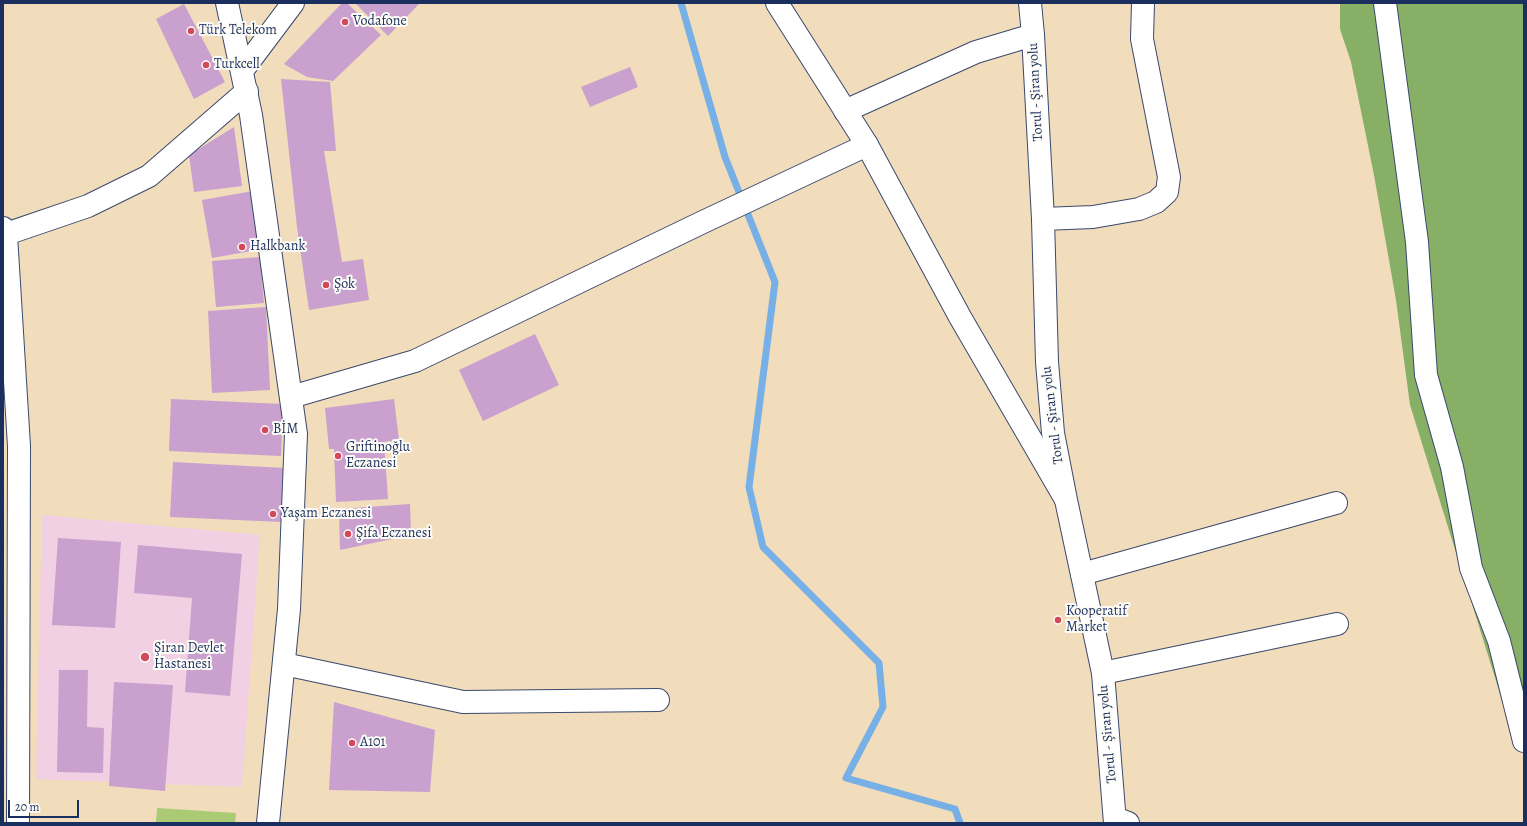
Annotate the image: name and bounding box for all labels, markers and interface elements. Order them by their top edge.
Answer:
place label: Vodafone [353,14,407,30]
marker: Vodafone [340,17,350,27]
place label: Türk Telekom [199,23,277,39]
marker: Türk Telekom [186,26,196,36]
street label: Torul - Şiran yolu [1025,42,1047,142]
place label: Turkcell [214,57,260,73]
marker: Turkcell [201,60,211,70]
place label: Halkbank [250,239,305,255]
marker: Halkbank [237,242,247,252]
place label: Şok [334,277,355,293]
marker: Şok [321,280,331,290]
street label: Torul - Şiran yolu [1039,365,1067,465]
place label: BİM [273,422,298,438]
marker: BİM [260,425,270,435]
place label: Griftinoğlu Eczanesi [346,440,410,472]
marker: Griftinoğlu Eczanesi [333,451,343,461]
place label: Yaşam Eczanesi [281,506,371,522]
marker: Yaşam Eczanesi [268,509,278,519]
place label: Şifa Eczanesi [356,526,431,542]
marker: Şifa Eczanesi [343,529,353,539]
place label: Kooperatif Market [1066,604,1127,636]
marker: Kooperatif Market [1053,615,1063,625]
place label: Şiran Devlet Hastanesi [154,641,224,674]
marker: Şiran Devlet Hastanesi [139,651,151,663]
street label: Torul - Şiran yolu [1095,684,1121,784]
place label: A101 [360,735,385,751]
marker: A101 [347,738,357,748]
scale bar [10,792,81,818]
text: 20 m [15,799,39,815]

